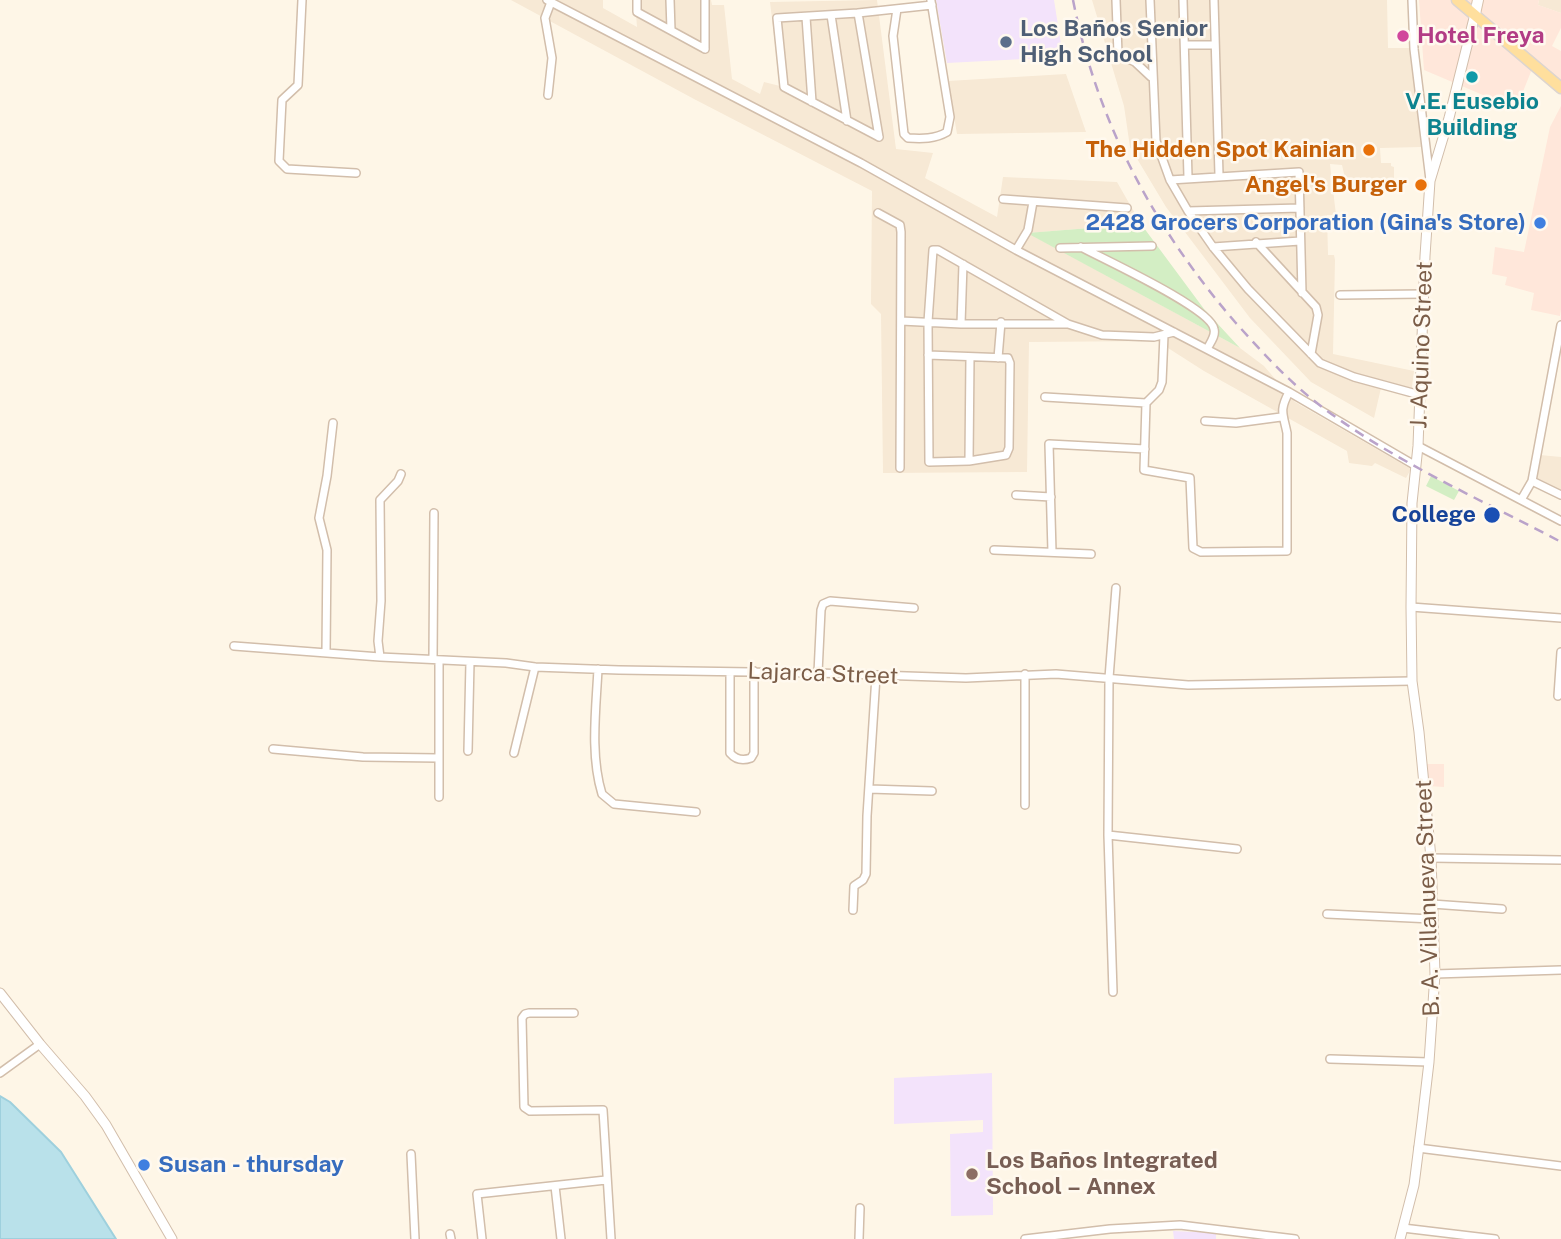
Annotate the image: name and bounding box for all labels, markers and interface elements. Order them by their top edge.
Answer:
place label: Los Baños Senior High School [1020,15,1208,69]
place label: Hotel Freya [1417,22,1545,50]
marker: Hotel Freya [1395,28,1411,44]
marker: Los Baños Senior High School [998,34,1014,50]
marker: V.E. Eusebio Building [1464,69,1480,85]
place label: V.E. Eusebio Building [1405,88,1539,142]
place label: The Hidden Spot Kainian [1085,136,1355,164]
marker: The Hidden Spot Kainian [1361,142,1377,158]
place label: Angel's Burger [1245,171,1407,199]
marker: Angel's Burger [1413,177,1429,193]
place label: 2428 Grocers Corporation (Gina's Store) [1085,209,1526,237]
marker: 2428 Grocers Corporation (Gina's Store) [1532,215,1548,231]
street label: J. Aquino Street [1405,261,1439,429]
place label: College [1392,501,1476,529]
marker: College [1482,505,1502,525]
street label: Lajarca Street [747,658,899,690]
street label: B. A. Villanueva Street [1410,779,1446,1017]
place label: Los Baños Integrated School – Annex [986,1147,1218,1201]
place label: Susan - thursday [158,1151,344,1179]
marker: Susan - thursday [136,1157,152,1173]
marker: Los Baños Integrated School – Annex [964,1166,980,1182]

